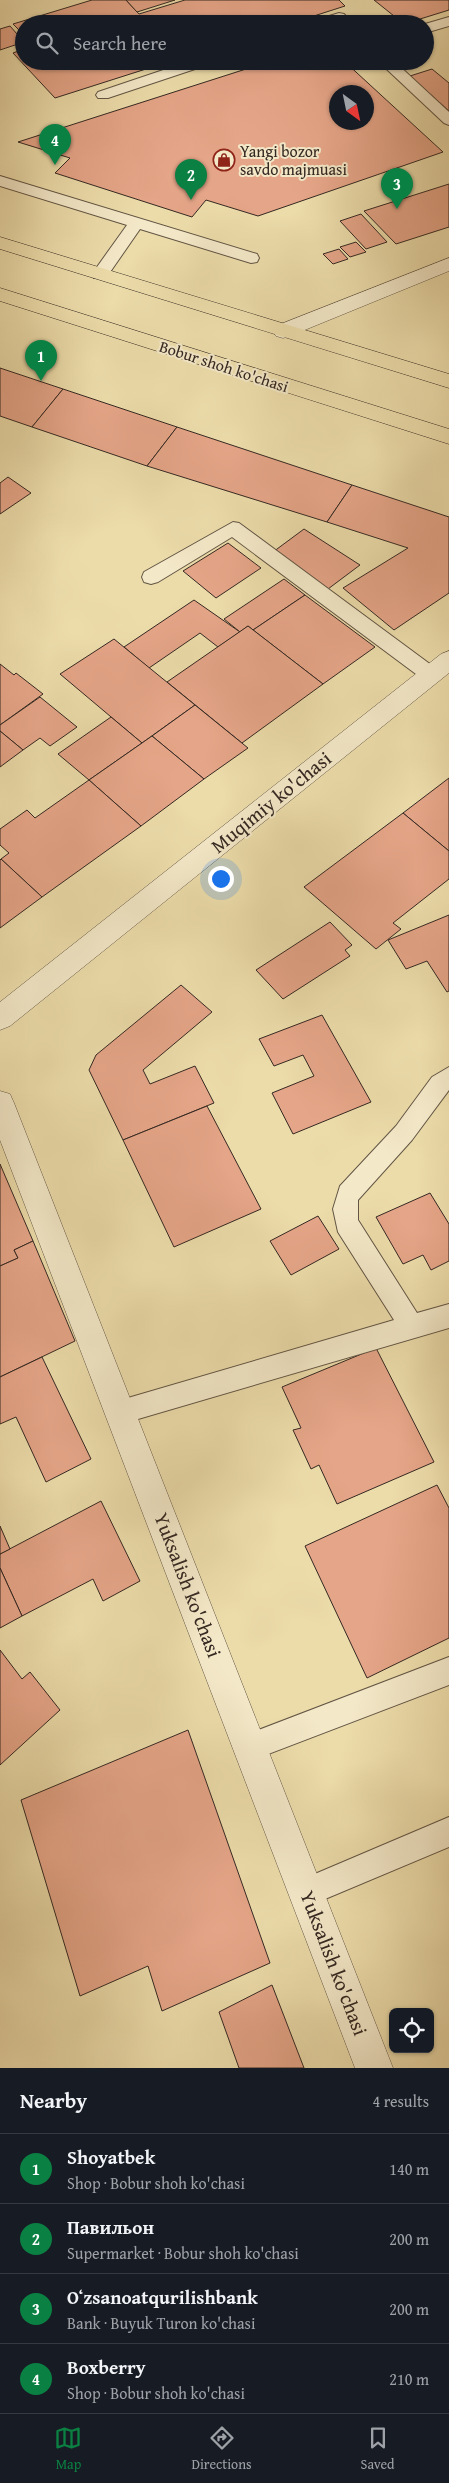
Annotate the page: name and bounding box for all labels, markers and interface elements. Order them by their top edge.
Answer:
search box [15,15,434,70]
icon: search [33,29,61,57]
text: Search here [73,29,167,57]
north arrow [329,85,374,130]
pin: 4 [39,124,71,165]
place label: Yangi bozor savdo majmuasi [240,139,347,181]
shop icon: Yangi bozor savdo majmuasi [212,148,236,172]
pin: 2 [175,159,207,200]
pin: 3 [381,168,413,209]
street label: Bobur shoh ko'chasi [156,334,292,398]
pin: 1 [25,340,57,381]
street label: Muqimiy ko'chasi [204,744,337,859]
your location [208,866,234,892]
street label: Yuksalish ko'chasi [147,1508,230,1662]
street label: Yuksalish ko'chasi [293,1886,376,2040]
map controls [389,2008,434,2053]
button: locate [389,2008,434,2053]
text: Nearby [20,2085,87,2116]
text: 4 results [372,2089,429,2113]
text: Shoyatbek [67,2143,155,2171]
text: 1 [32,2157,40,2181]
text: 140 m [389,2157,429,2181]
text: Shop · Bobur shoh ko'chasi [67,2171,245,2195]
text: Павильон [67,2213,154,2241]
text: 2 [32,2227,40,2251]
text: 200 m [389,2227,429,2251]
text: Supermarket · Bobur shoh ko'chasi [67,2241,299,2265]
text: Oʻzsanoatqurilishbank [67,2283,258,2311]
text: 3 [32,2297,40,2321]
text: 200 m [389,2297,429,2321]
text: Bank · Buyuk Turon ko'chasi [67,2311,255,2335]
text: Boxberry [67,2353,145,2381]
text: 4 [32,2367,40,2391]
text: 210 m [389,2367,429,2391]
text: Shop · Bobur shoh ko'chasi [67,2381,245,2405]
tab: Map [54,2424,82,2474]
tab: Directions [191,2424,252,2474]
tab: Saved [361,2424,395,2474]

